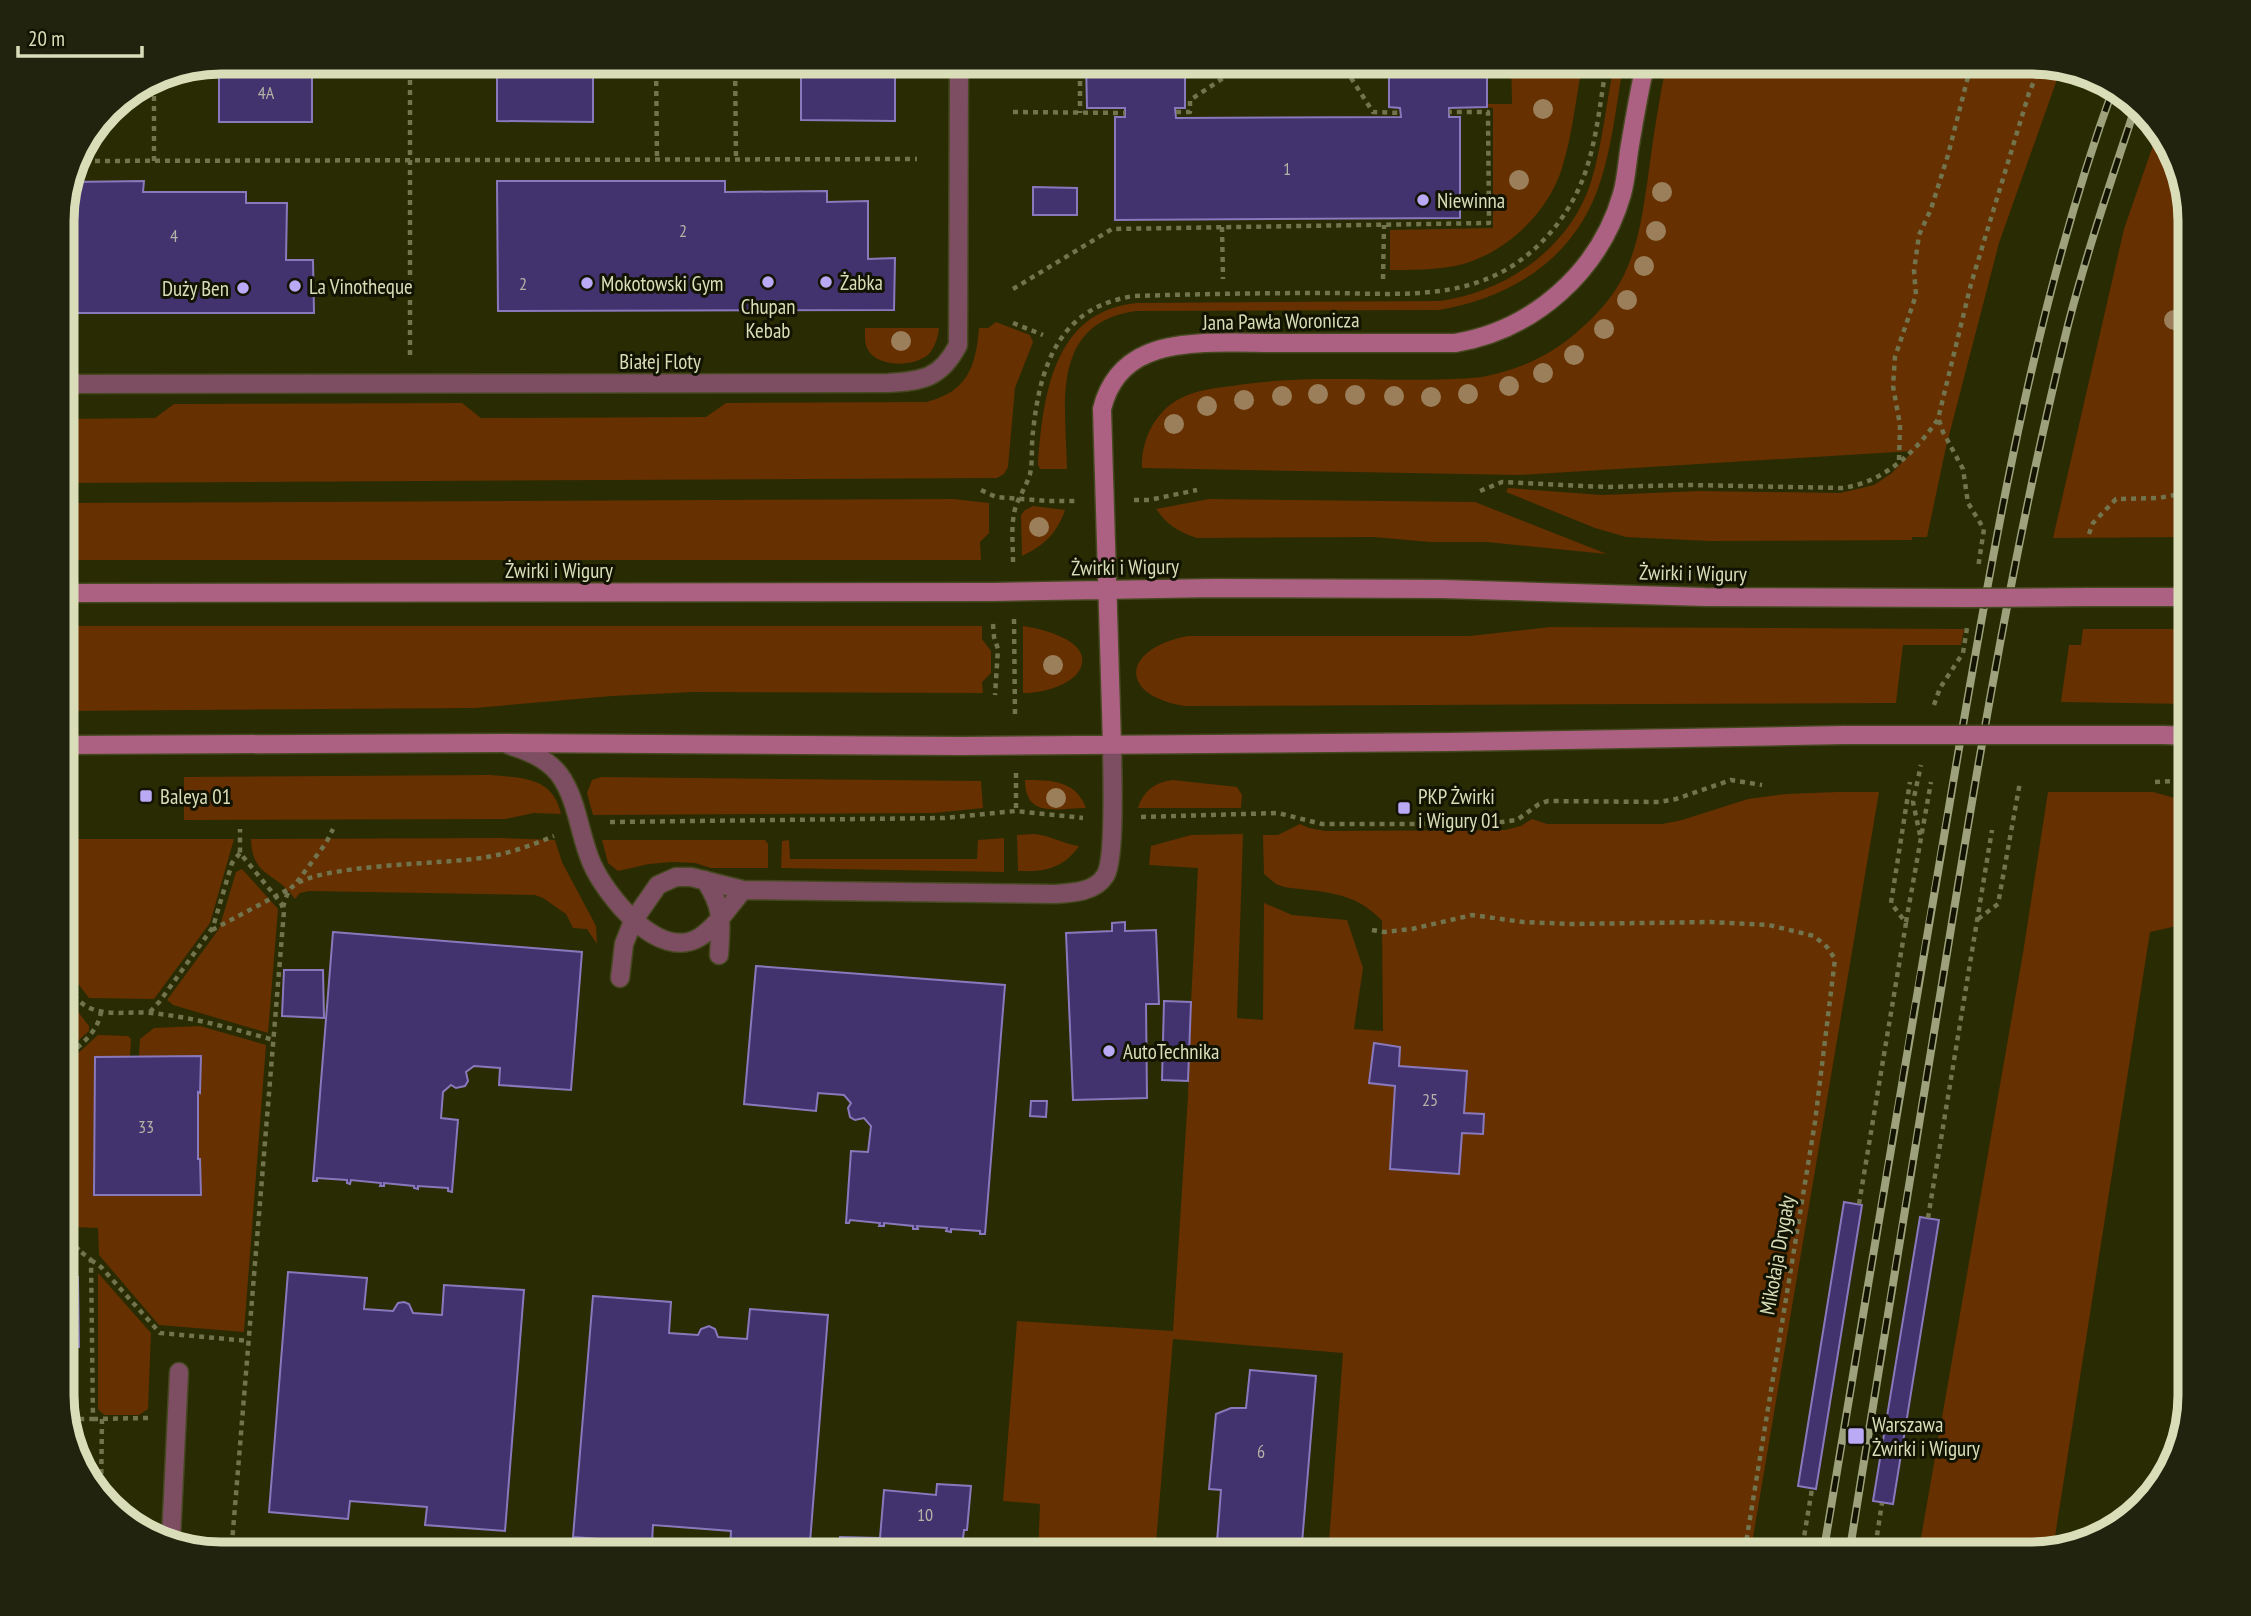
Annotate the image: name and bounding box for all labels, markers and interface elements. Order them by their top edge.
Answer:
scale bar [18,14,142,58]
text: 20 m [28,25,65,52]
house number: 4A [258,81,275,104]
house number: 1 [1283,157,1291,180]
place label: Niewinna [1437,187,1505,214]
marker: Niewinna [1415,192,1431,208]
house number: 2 [679,219,687,242]
house number: 4 [170,224,178,247]
place label: Żabka [840,269,883,296]
place label: Mokotowski Gym [601,270,724,297]
house number: 2 [519,272,527,295]
place label: La Vinotheque [309,273,413,300]
marker: Chupan Kebab [760,274,776,290]
marker: Żabka [818,274,834,290]
place label: Duży Ben [162,275,229,302]
marker: Mokotowski Gym [579,275,595,291]
marker: La Vinotheque [287,278,303,294]
marker: Duży Ben [235,280,251,296]
place label: Chupan Kebab [741,293,795,344]
street label: Jana Pawła Woronicza [1201,306,1360,336]
street label: Białej Floty [619,348,701,375]
street label: Żwirki i Wigury [1071,553,1179,581]
street label: Żwirki i Wigury [505,557,613,584]
street label: Żwirki i Wigury [1639,559,1747,587]
place label: Baleya 01 [160,783,231,810]
place label: PKP Żwirki i Wigury 01 [1418,783,1500,834]
marker: Baleya 01 [138,788,154,804]
marker: PKP Żwirki i Wigury 01 [1396,800,1412,816]
place label: AutoTechnika [1123,1038,1220,1065]
marker: AutoTechnika [1101,1043,1117,1059]
house number: 25 [1422,1088,1438,1111]
house number: 33 [138,1115,154,1138]
street label: Mikołaja Drygały [1753,1193,1801,1317]
place label: Warszawa Żwirki i Wigury [1872,1411,1980,1462]
marker: Warszawa Żwirki i Wigury [1846,1426,1866,1446]
house number: 6 [1257,1440,1265,1463]
house number: 10 [917,1503,933,1526]

